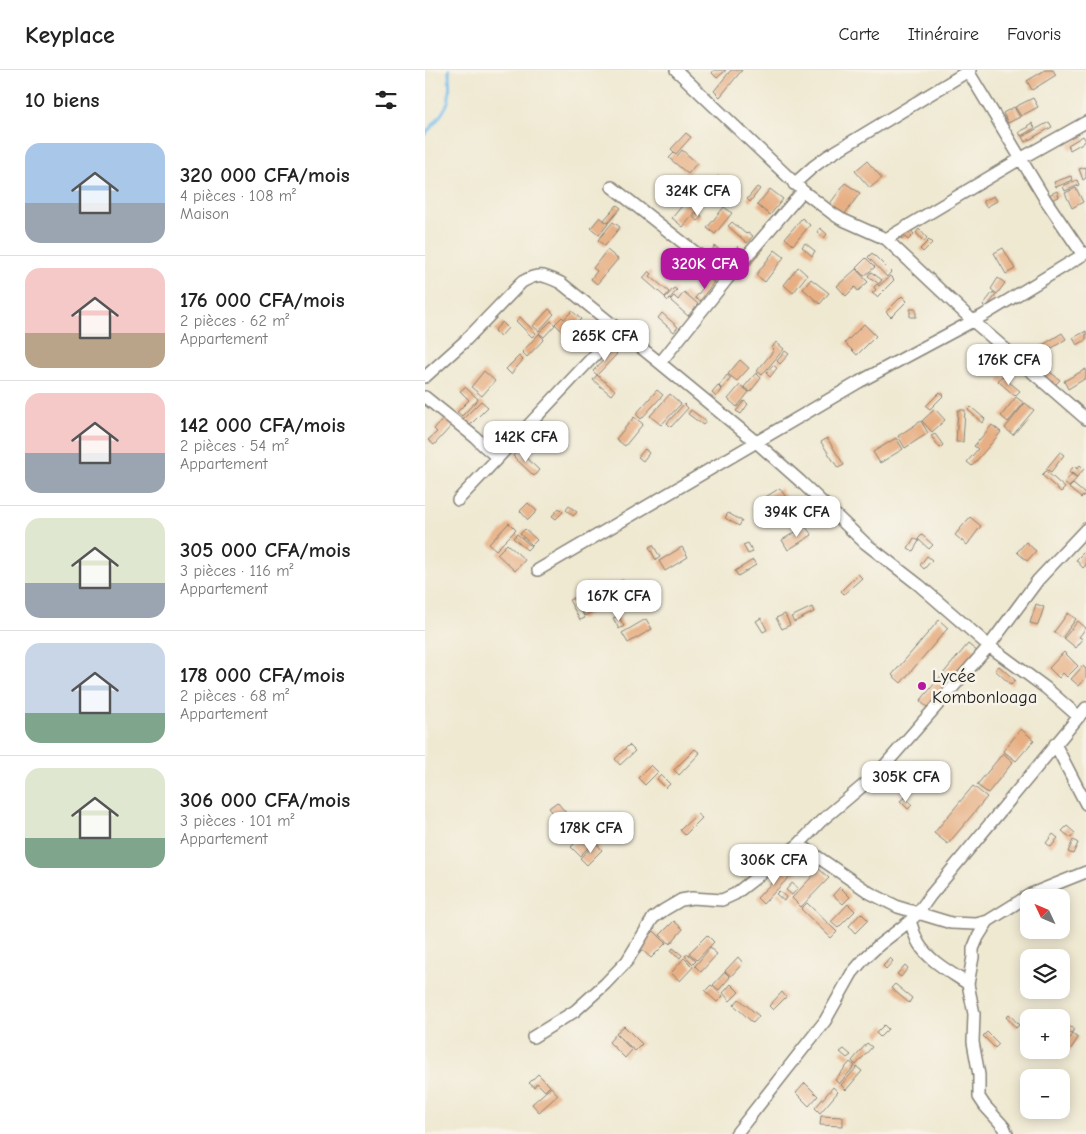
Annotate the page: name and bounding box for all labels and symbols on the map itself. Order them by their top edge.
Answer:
pin: 324K CFA [646,174,750,217]
pin: 320K CFA [653,248,757,290]
pin: 265K CFA [553,320,657,362]
pin: 176K CFA [957,344,1061,386]
pin: 142K CFA [474,420,578,463]
pin: 394K CFA [745,496,849,538]
pin: 167K CFA [567,580,671,622]
place label: Lycée Kombonloaga [932,666,1037,708]
marker: Lycée Kombonloaga [916,680,928,692]
pin: 305K CFA [854,760,958,803]
pin: 178K CFA [539,812,643,854]
pin: 306K CFA [722,844,826,886]
north arrow [1020,889,1070,939]

